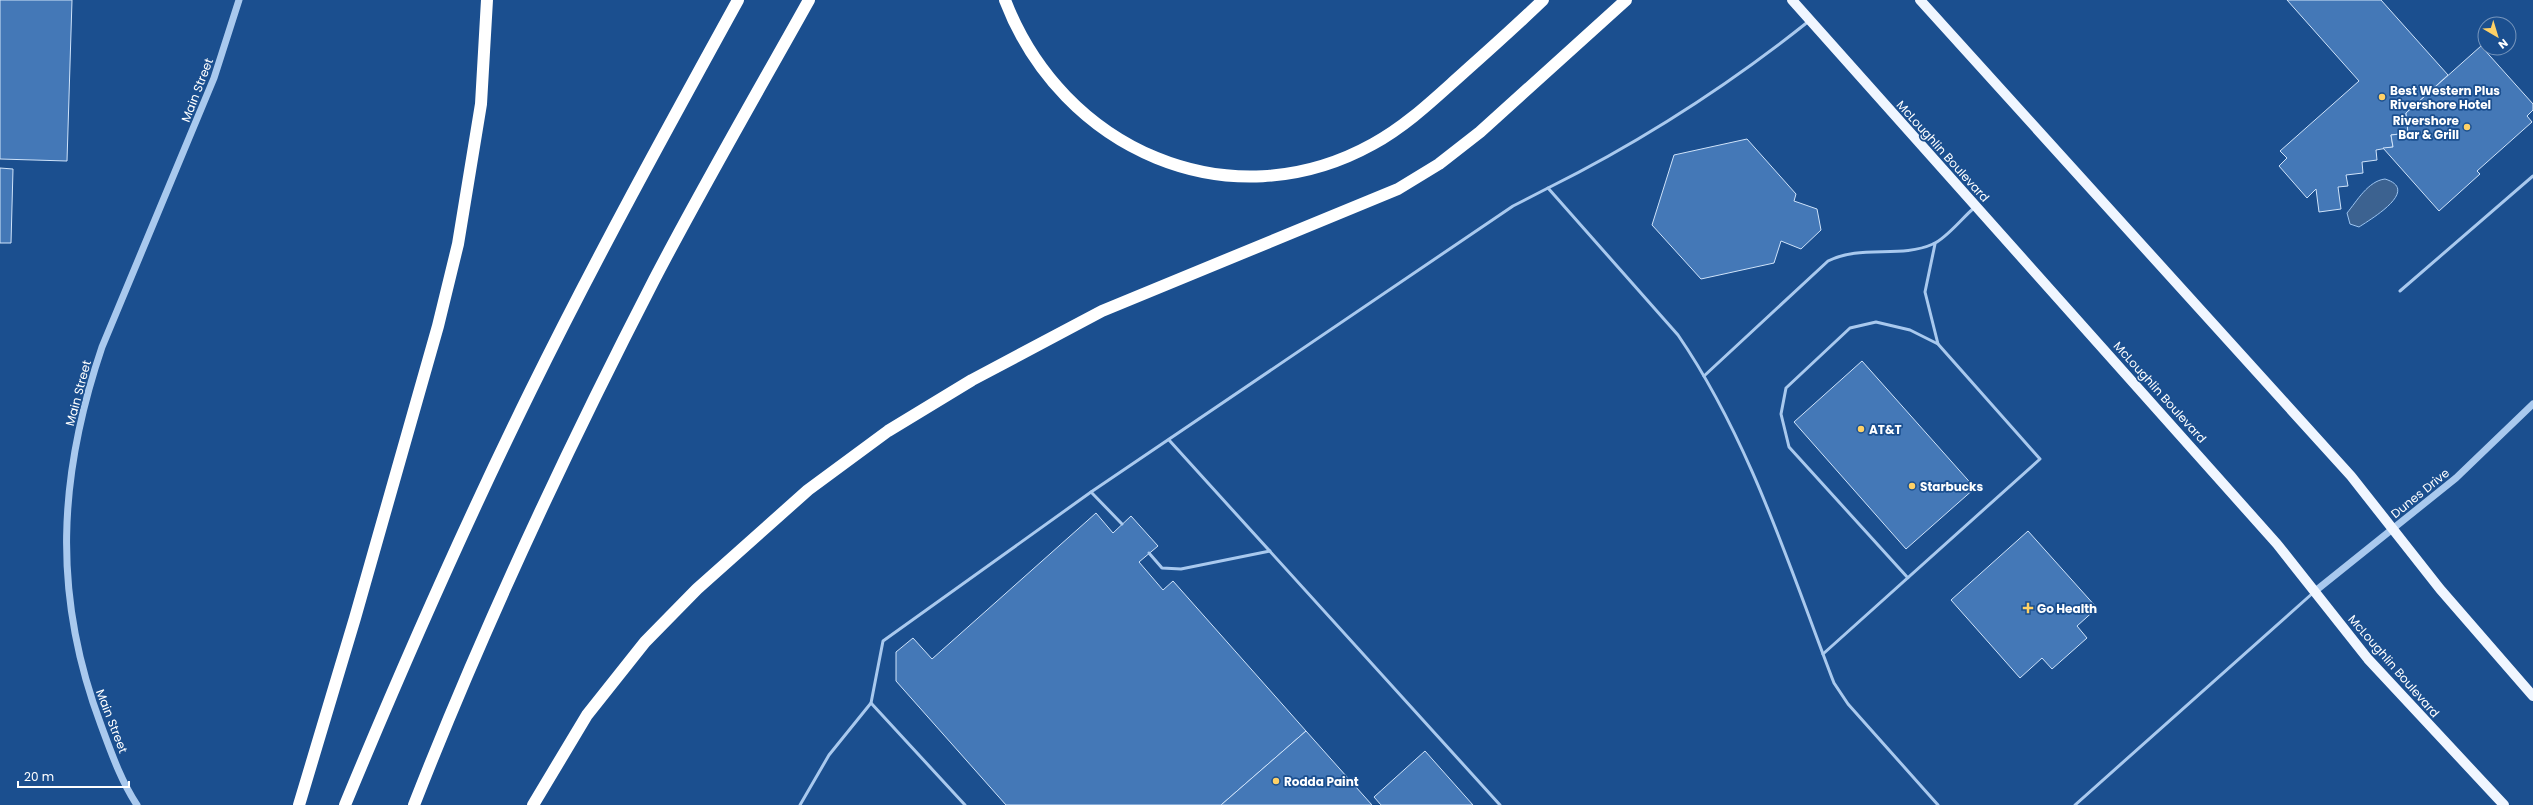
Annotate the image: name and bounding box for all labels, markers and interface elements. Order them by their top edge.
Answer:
north arrow [2477,16,2517,56]
text: N [2495,35,2511,53]
street label: Main Street [177,55,217,125]
place label: Best Western Plus Rivershore Hotel [2390,82,2500,113]
marker: Best Western Plus Rivershore Hotel [2377,92,2387,102]
street label: McLoughlin Boulevard [1893,97,1993,205]
place label: Rivershore Bar & Grill [2393,112,2460,143]
marker: Rivershore Bar & Grill [2462,122,2472,132]
street label: McLoughlin Boulevard [2110,338,2210,446]
street label: Main Street [61,358,95,428]
place label: AT&T [1869,421,1902,438]
marker: AT&T [1856,424,1866,434]
street label: Dunes Drive [2387,464,2453,522]
place label: Starbucks [1920,478,1983,495]
marker: Starbucks [1907,481,1917,491]
place label: Go Health [2037,600,2097,617]
marker: Go Health [2022,602,2034,614]
street label: McLoughlin Boulevard [2345,611,2443,721]
street label: Main Street [92,686,132,756]
scale bar [18,763,129,789]
text: 20 m [24,768,54,785]
place label: Rodda Paint [1284,773,1359,790]
marker: Rodda Paint [1271,776,1281,786]

